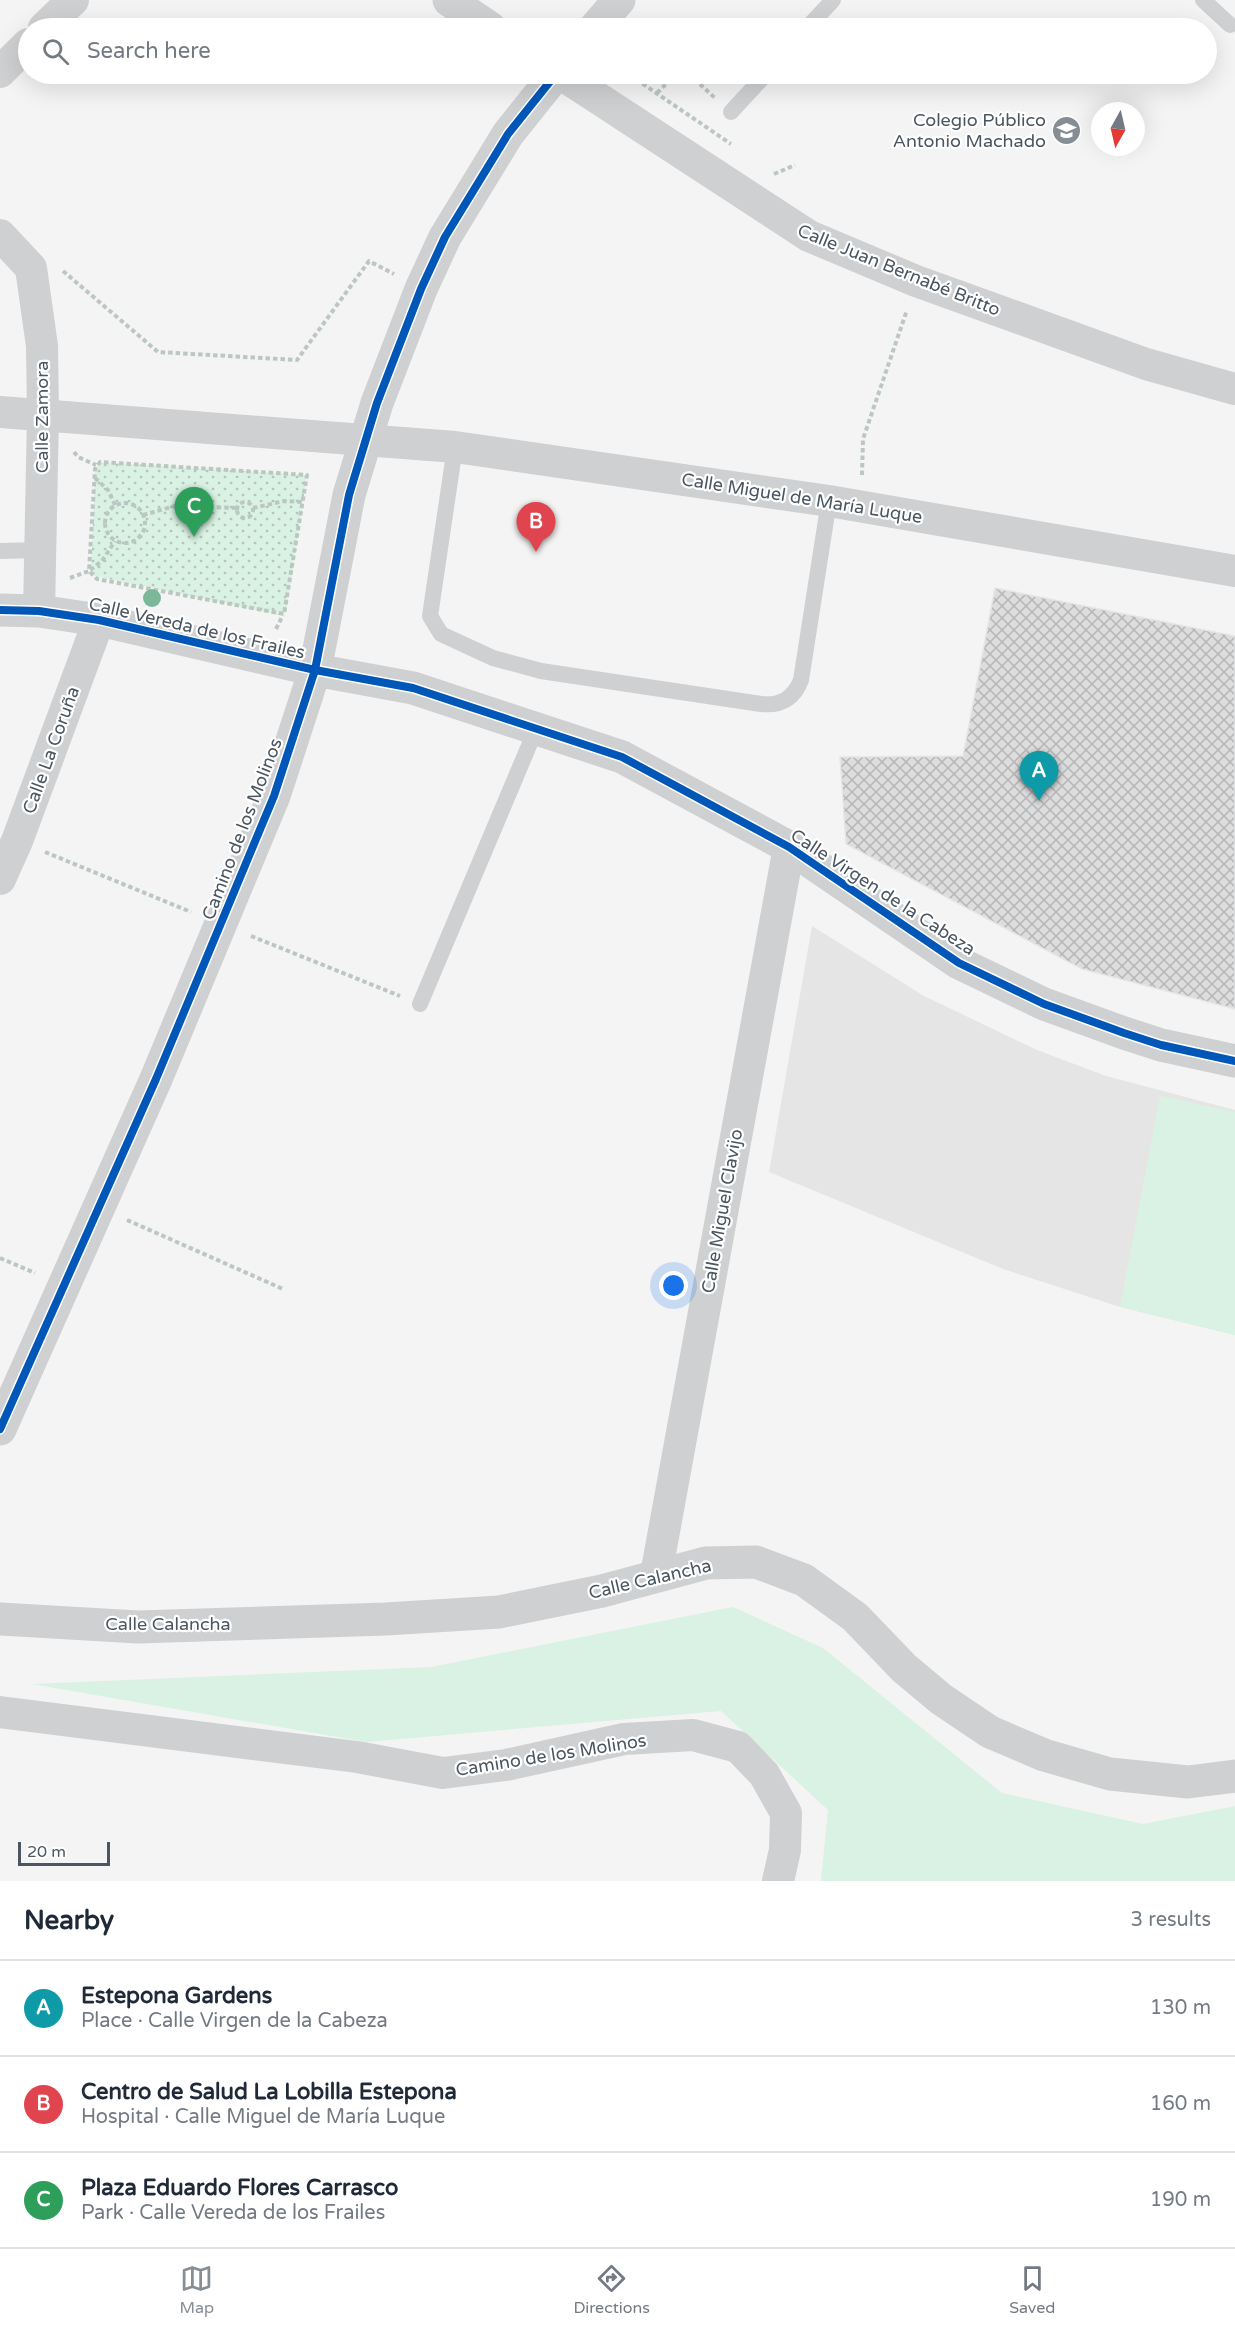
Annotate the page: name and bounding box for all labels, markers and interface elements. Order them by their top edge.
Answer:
search box [18,18,1217,84]
icon: search [39,35,72,68]
text: Search here [87,38,211,64]
north arrow [1091,102,1145,156]
place label: Colegio Público Antonio Machado [893,109,1046,152]
school or university icon: Colegio Público Antonio Machado [1051,114,1083,146]
street label: Calle Juan Bernabé Britto [794,219,1004,321]
street label: Calle Zamora [31,361,53,473]
street label: Calle Miguel de María Luque [680,468,924,528]
pin: C [174,488,214,537]
pin: B [516,502,556,552]
street label: Calle Vereda de los Frailes [87,592,307,664]
street label: Calle La Coruña [18,683,84,817]
street label: Camino de los Molinos [197,735,287,923]
pin: A [1020,752,1058,801]
street label: Calle Virgen de la Cabeza [787,824,979,960]
street label: Calle Miguel Clavijo [697,1127,747,1295]
your location [659,1271,688,1300]
street label: Calle Calancha [586,1554,714,1604]
street label: Calle Calancha [105,1613,231,1635]
street label: Camino de los Molinos [454,1729,648,1781]
scale bar [18,1839,110,1866]
text: 20 m [27,1842,66,1862]
text: Nearby [24,1905,114,1936]
text: 3 results [1131,1908,1211,1932]
text: Estepona Gardens [81,1983,272,2009]
text: A [36,1996,51,2020]
text: 130 m [1150,1996,1211,2020]
text: Place · Calle Virgen de la Cabeza [81,2009,388,2033]
text: Centro de Salud La Lobilla Estepona [81,2079,457,2105]
text: B [37,2092,50,2116]
text: 160 m [1150,2092,1211,2116]
text: Hospital · Calle Miguel de María Luque [81,2105,445,2129]
text: Plaza Eduardo Flores Carrasco [81,2175,398,2201]
text: C [37,2188,50,2212]
text: 190 m [1150,2188,1211,2212]
text: Park · Calle Vereda de los Frailes [81,2201,385,2225]
tab: Map [180,2262,214,2318]
tab: Directions [573,2262,650,2318]
tab: Saved [1009,2262,1055,2318]

